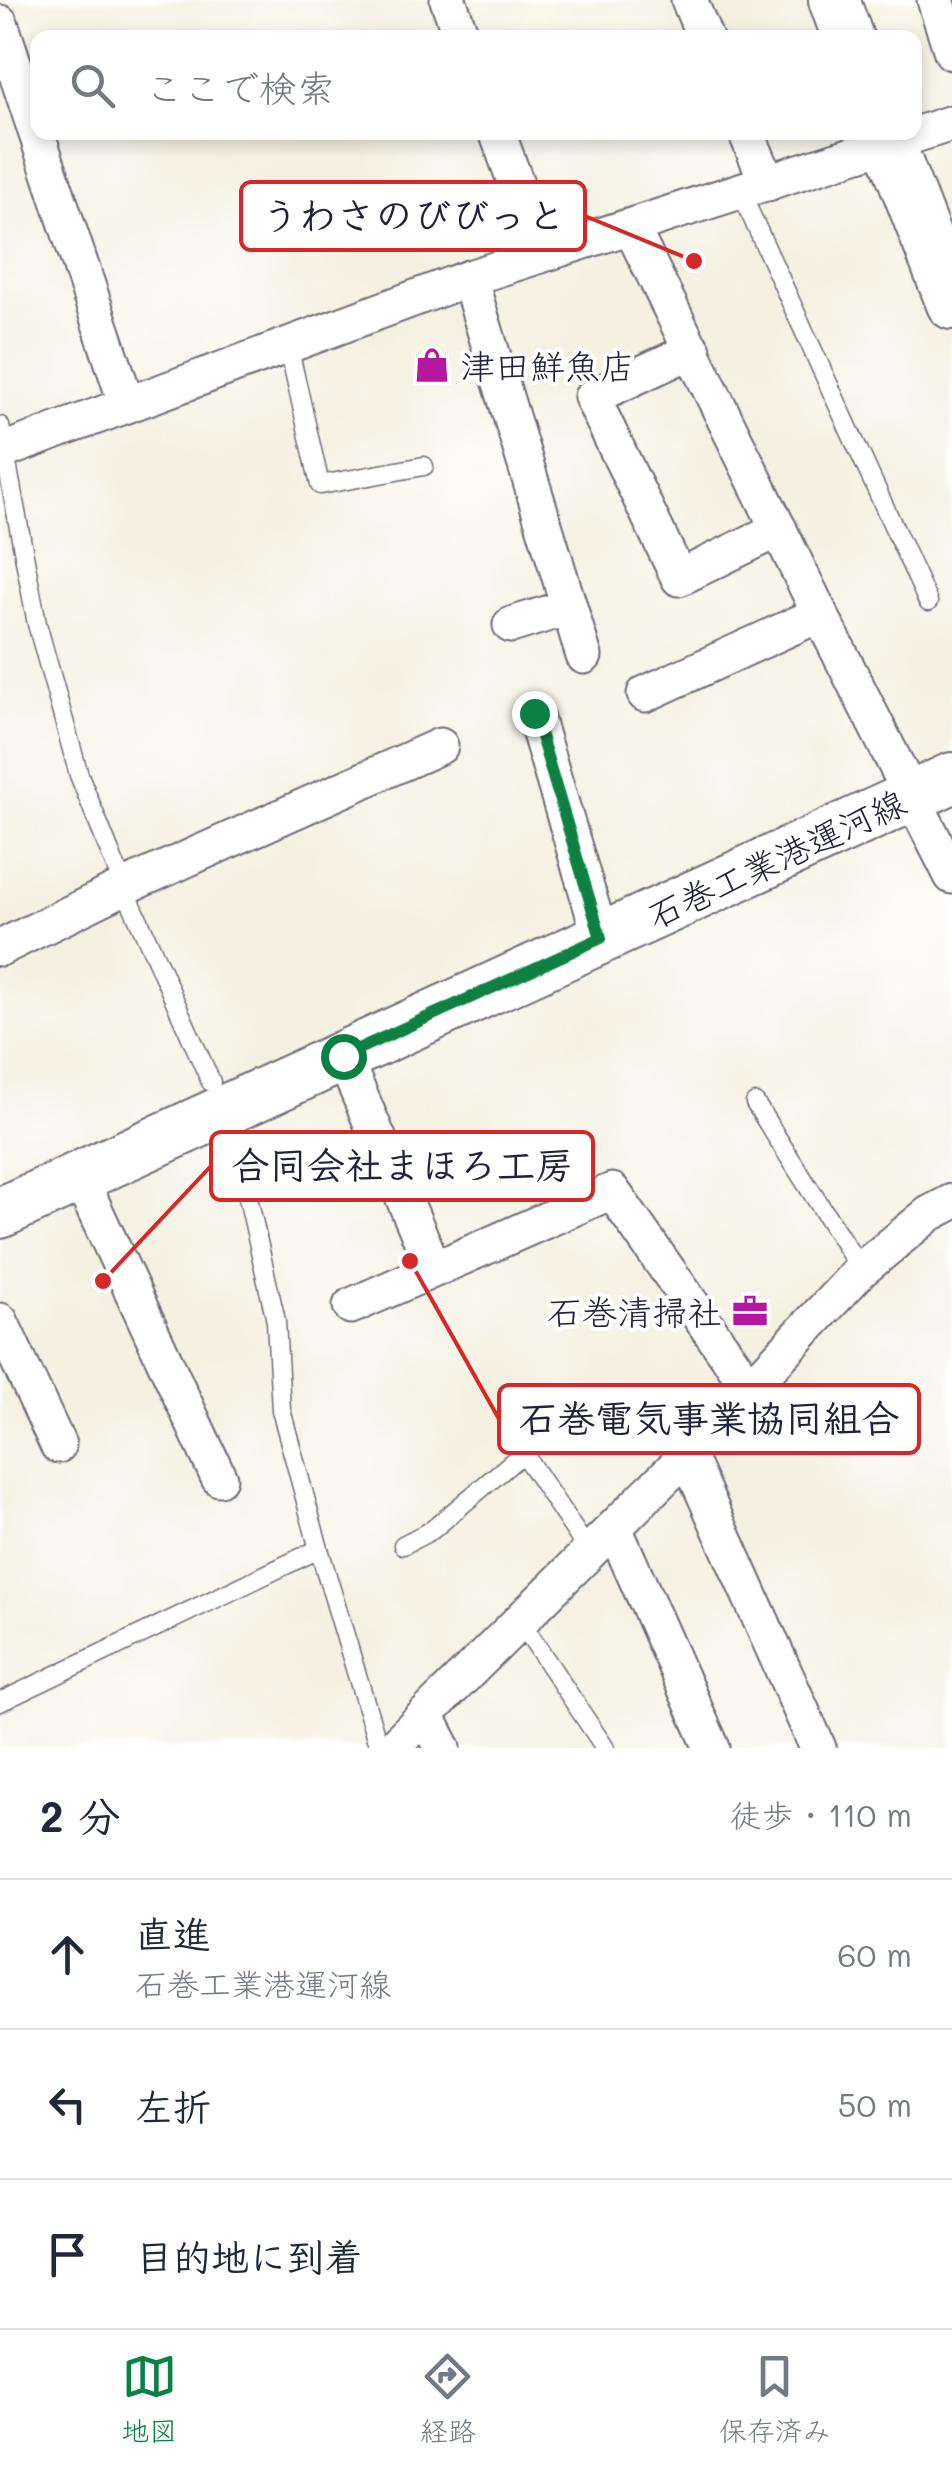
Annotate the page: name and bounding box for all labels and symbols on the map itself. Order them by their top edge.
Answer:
callout: うわさのびびっと [241,182,585,250]
text: うわさのびびっと [261,189,565,239]
place label: 津田鮮魚店 [460,342,635,388]
shop icon: 津田鮮魚店 [413,346,451,384]
route end [512,691,558,737]
street label: 石巻工業港運河線 [639,778,913,938]
route start [321,1034,367,1080]
callout: 合同会社まほろ工房 [211,1132,593,1200]
text: 合同会社まほろ工房 [231,1139,573,1189]
place label: 石巻清掃社 [547,1288,722,1334]
office icon: 石巻清掃社 [731,1292,769,1330]
callout: 石巻電気事業協同組合 [499,1385,919,1453]
text: 石巻電気事業協同組合 [519,1392,899,1442]

